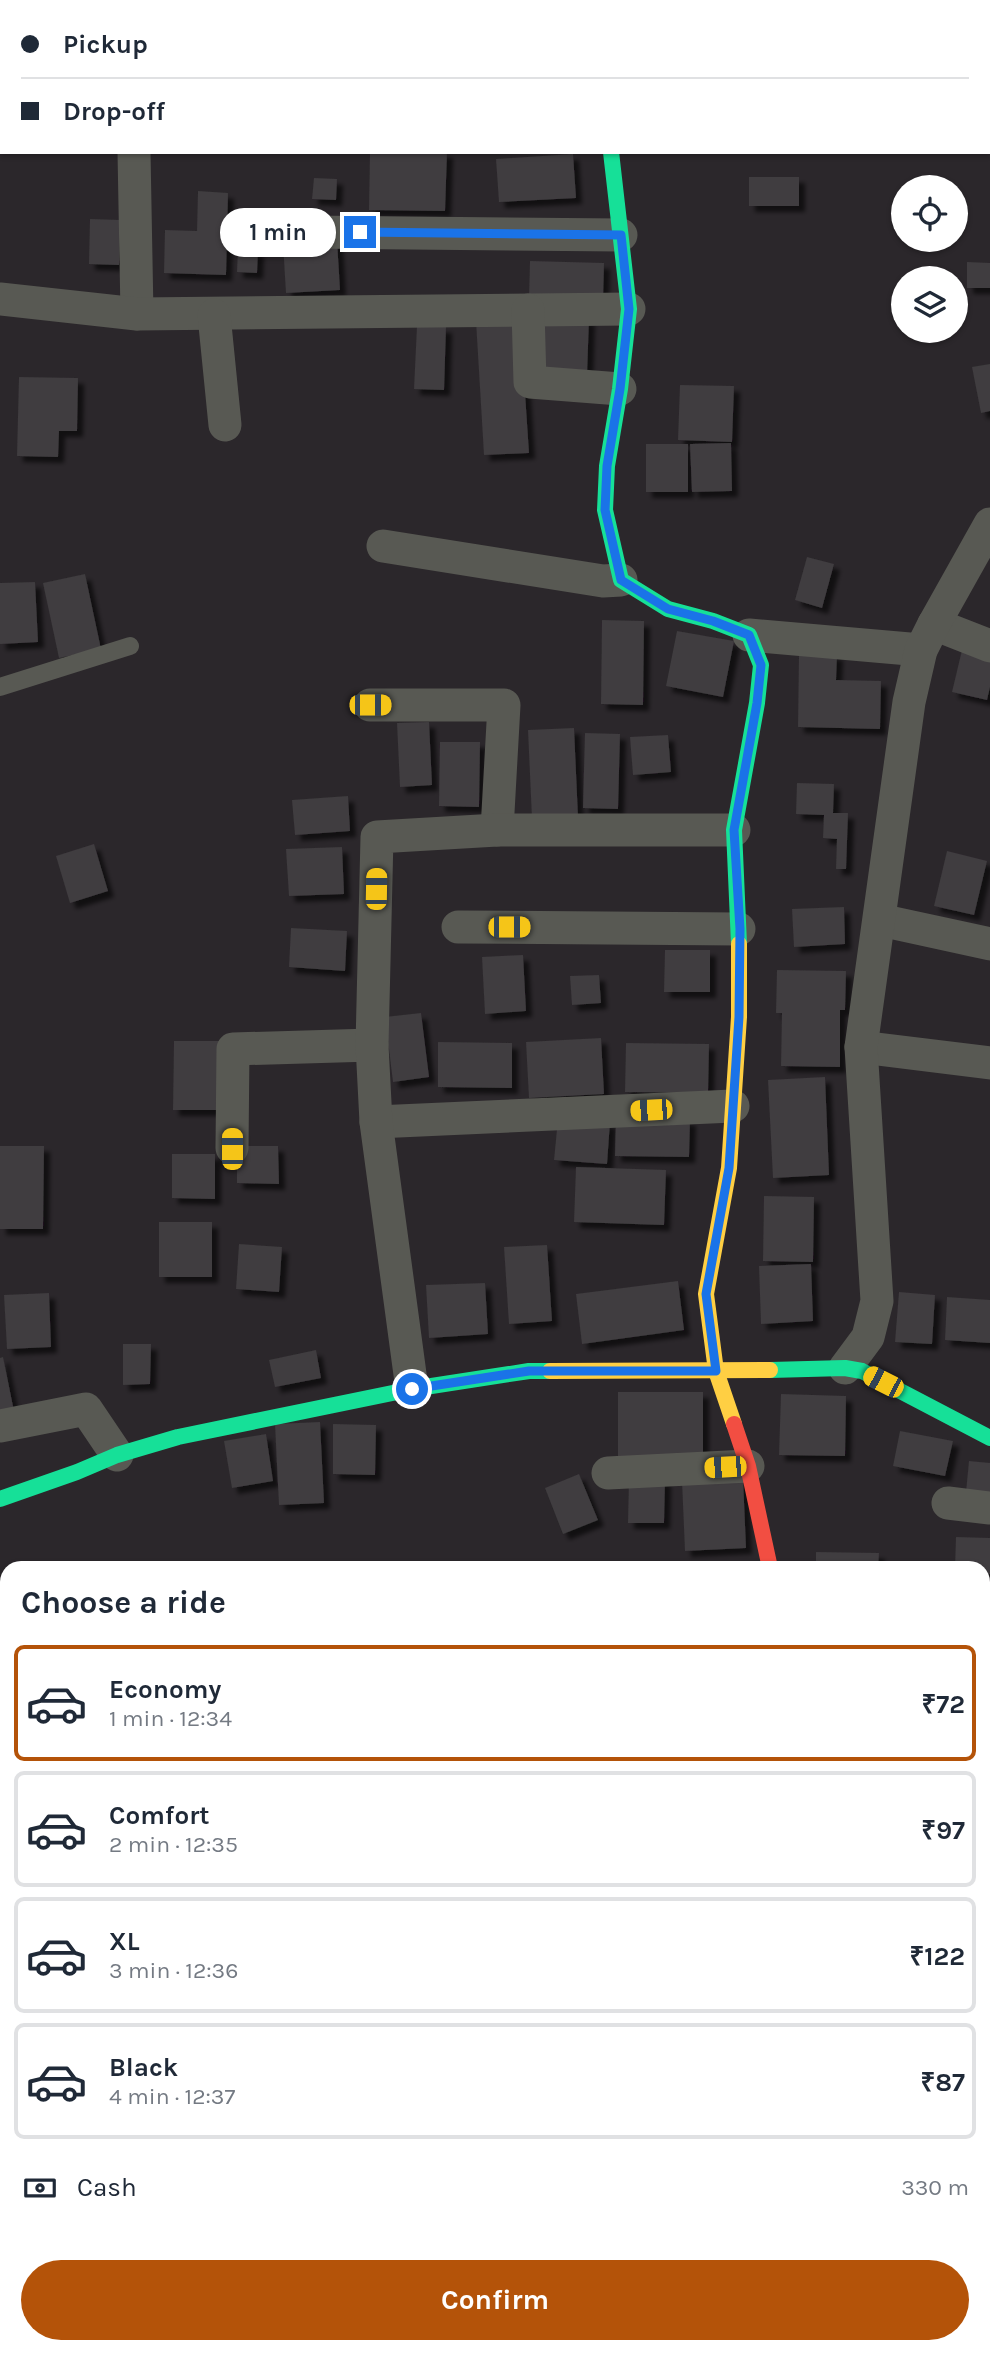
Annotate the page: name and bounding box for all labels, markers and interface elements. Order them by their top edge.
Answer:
text: Pickup [63,29,148,60]
text: Drop-off [63,96,165,127]
map controls [891,175,968,343]
button: locate [891,175,968,252]
callout: 1 min [220,208,336,256]
route end [344,216,376,248]
text: 1 min [249,219,307,246]
button: layers [891,266,968,343]
car [350,695,392,716]
car [366,868,387,910]
car [489,917,531,938]
car [630,1098,673,1122]
car [222,1128,243,1170]
car [860,1363,907,1401]
route start [396,1373,428,1405]
car [704,1455,747,1479]
text: Choose a ride [21,1584,226,1621]
icon: car [25,1672,88,1735]
text: Economy [109,1674,221,1705]
text: ₹72 [921,1689,965,1720]
text: 1 min · 12:34 [109,1705,232,1732]
icon: car [25,1798,88,1861]
text: Comfort [109,1800,210,1831]
text: ₹97 [921,1815,965,1846]
text: 2 min · 12:35 [109,1831,238,1858]
icon: car [25,1924,88,1987]
text: XL [109,1926,140,1957]
text: ₹122 [909,1941,965,1972]
text: 3 min · 12:36 [109,1957,238,1984]
icon: car [25,2050,88,2113]
text: Black [109,2052,178,2083]
text: ₹87 [920,2067,965,2098]
text: 4 min · 12:37 [109,2083,235,2110]
icon: cash [21,2169,59,2207]
text: Cash [77,2172,137,2203]
text: 330 m [901,2174,969,2201]
button: Confirm [21,2260,969,2340]

